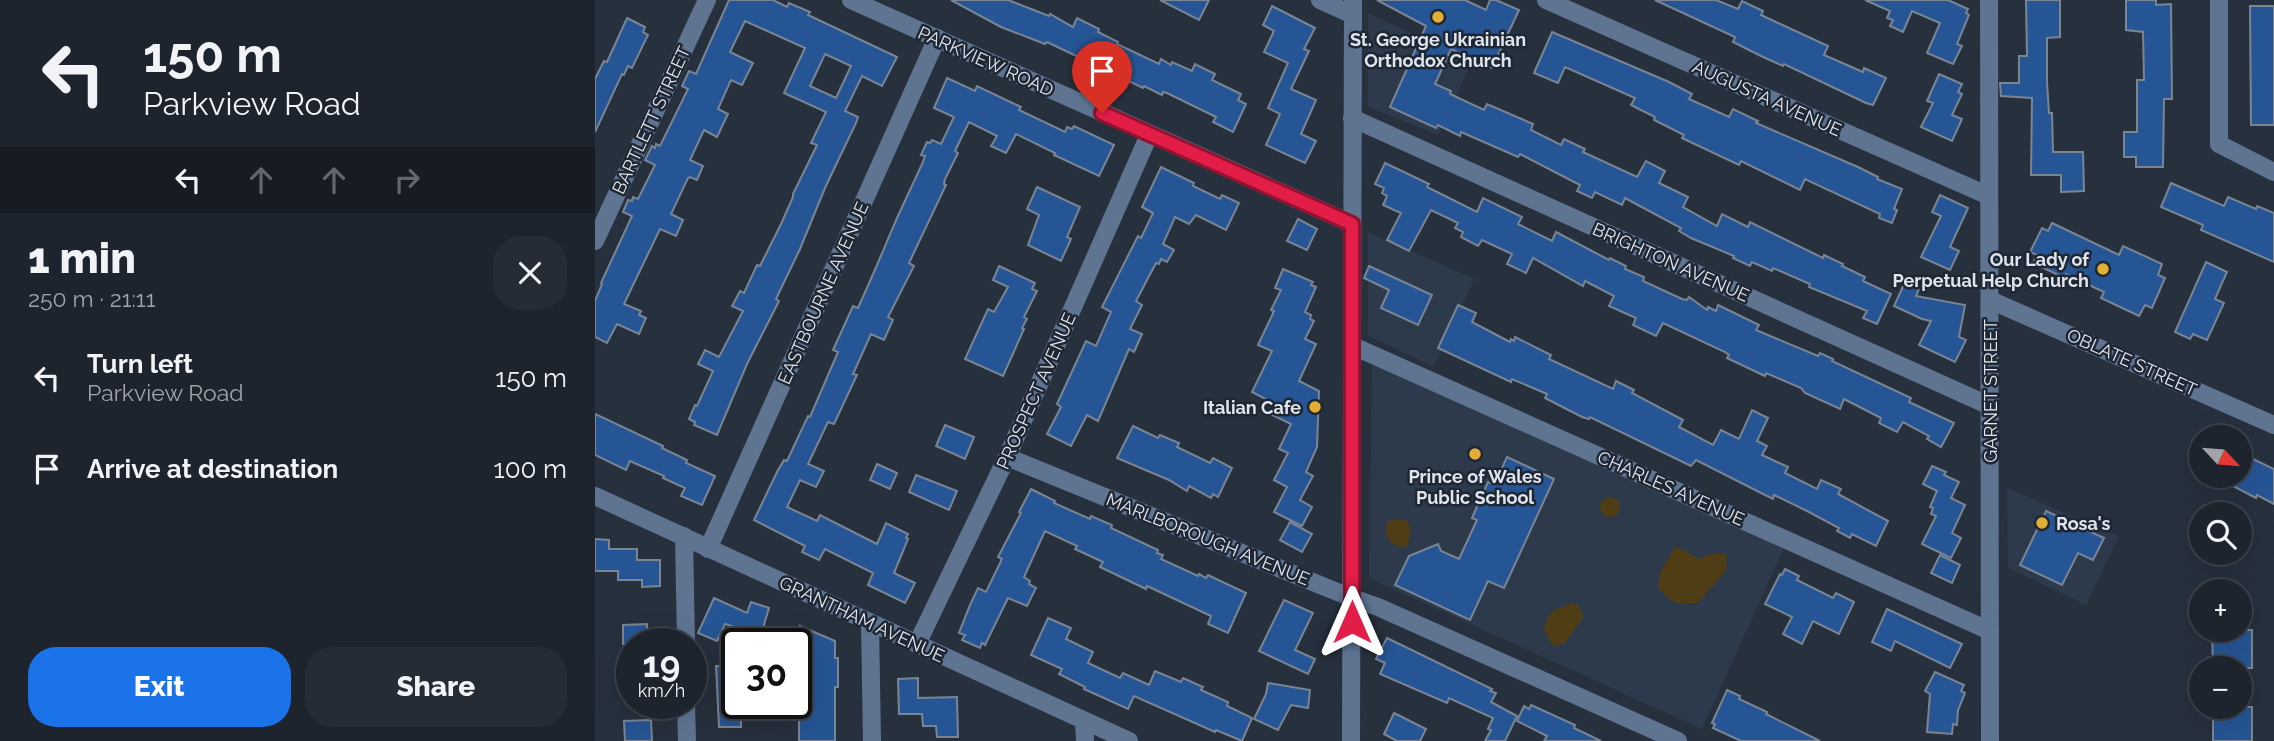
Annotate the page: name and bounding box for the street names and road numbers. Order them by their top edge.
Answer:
street label: PARKVIEW ROAD [915,22,1057,100]
street label: BARTLETT STREET [608,43,694,197]
street label: AUGUSTA AVENUE [1689,56,1845,140]
street label: EASTBOURNE AVENUE [773,199,873,387]
street label: BRIGHTON AVENUE [1589,218,1753,306]
street label: PROSPECT AVENUE [992,310,1080,472]
street label: GARNET STREET [1980,319,2001,463]
street label: OBLATE STREET [2064,324,2200,400]
street label: CHARLES AVENUE [1594,446,1748,530]
street label: MARLBOROUGH AVENUE [1103,489,1313,589]
street label: GRANTHAM AVENUE [776,572,948,666]

